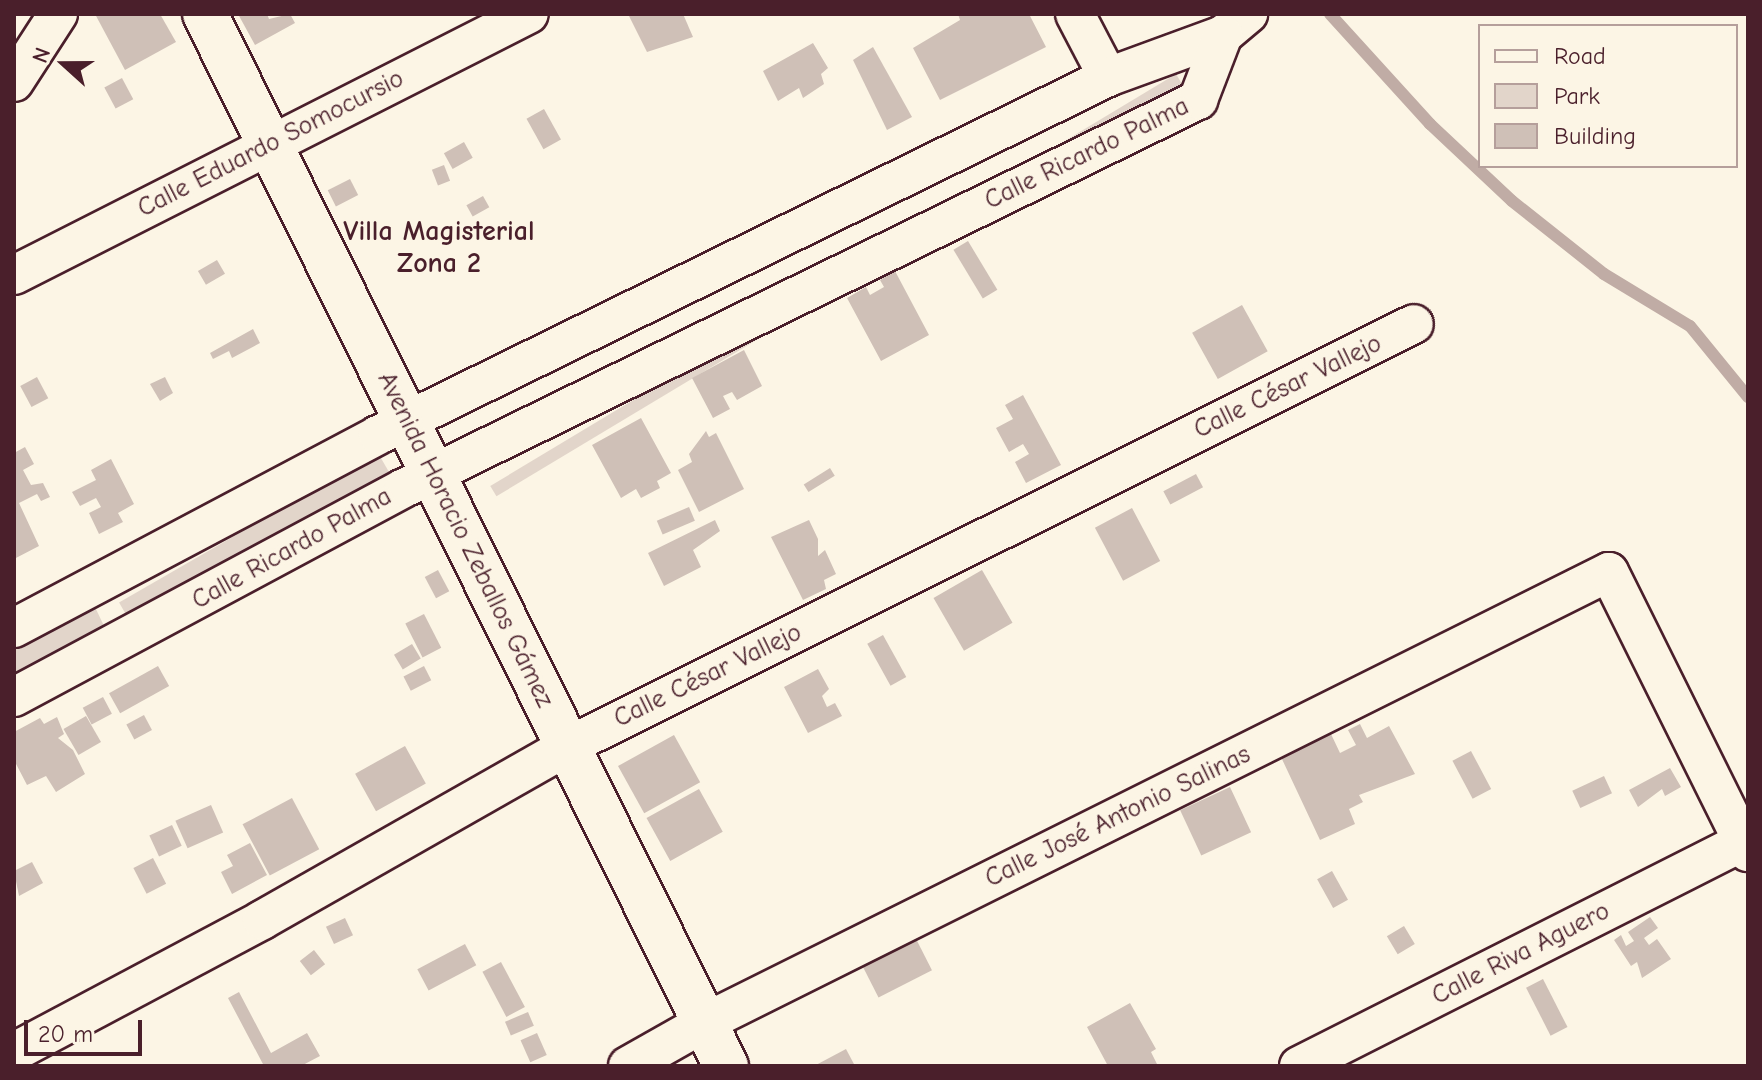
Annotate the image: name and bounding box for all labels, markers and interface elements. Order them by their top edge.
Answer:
north arrow [24,24,104,104]
legend [1478,24,1738,168]
text: Road [1554,42,1606,70]
text: N [27,44,56,67]
street label: Calle Eduardo Somocursio [133,63,409,225]
text: Park [1554,82,1600,110]
street label: Calle Ricardo Palma [980,91,1194,217]
text: Building [1554,122,1636,150]
district label: Villa Magisterial Zona 2 [343,214,535,280]
street label: Calle César Vallejo [1189,328,1387,446]
street label: Avenida Horacio Zeballos Gámez [370,367,560,713]
street label: Calle Ricardo Palma [187,481,397,617]
street label: Calle César Vallejo [609,617,807,735]
street label: Calle José Antonio Salinas [980,739,1256,895]
street label: Calle Riva Aguero [1427,896,1615,1012]
scale bar [28,1004,146,1054]
text: 20 m [38,1020,93,1048]

